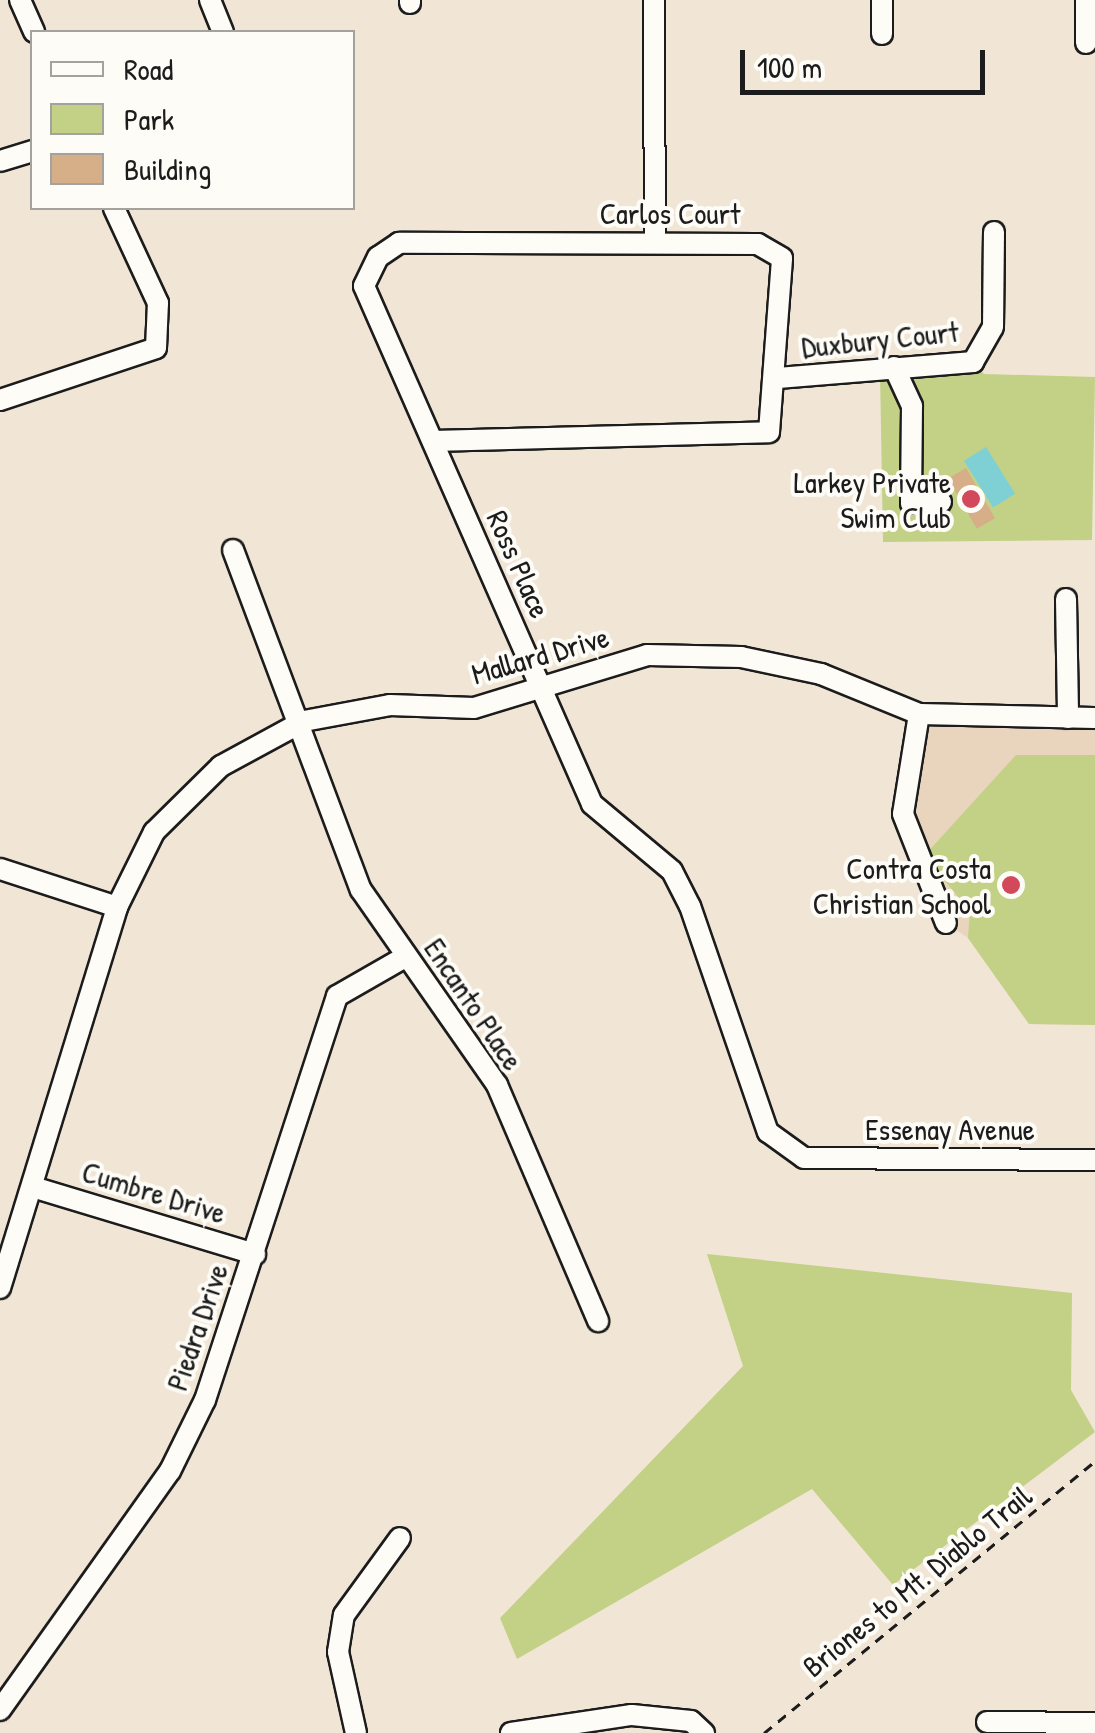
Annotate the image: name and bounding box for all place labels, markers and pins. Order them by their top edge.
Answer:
place label: Larkey Private Swim Club [794,464,951,534]
marker: Larkey Private Swim Club [960,488,982,510]
place label: Contra Costa Christian School [813,850,991,920]
marker: Contra Costa Christian School [1000,874,1022,896]

